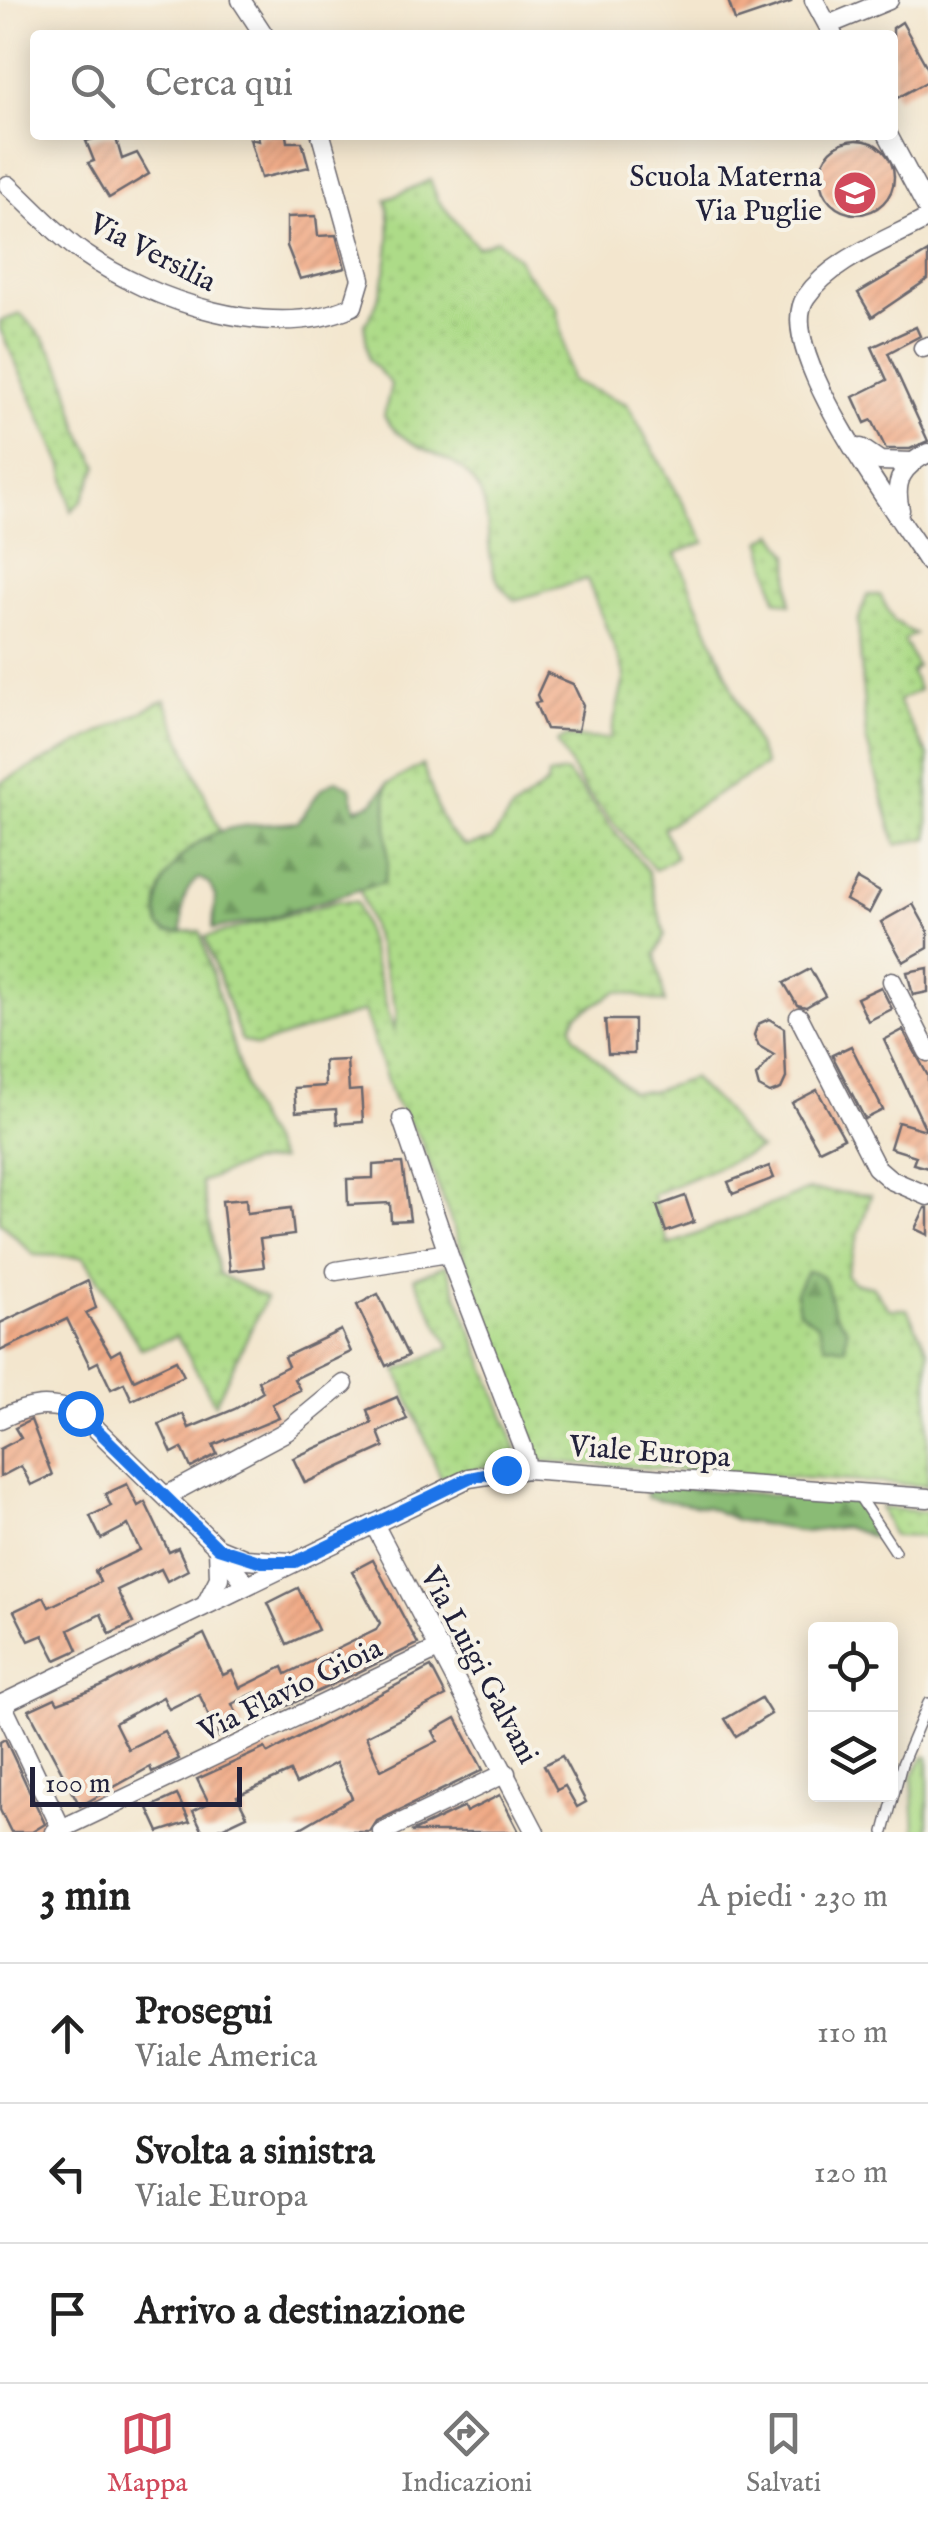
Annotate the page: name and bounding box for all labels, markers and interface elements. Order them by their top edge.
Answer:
search box [30,30,898,140]
icon: search [65,58,120,113]
text: Cerca qui [145,61,293,109]
place label: Scuola Materna Via Puglie [629,159,822,231]
school or university icon: Scuola Materna Via Puglie [832,170,878,216]
street label: Via Versilia [81,205,222,302]
route start [58,1391,104,1437]
street label: Viale Europa [567,1428,732,1478]
route end [484,1448,530,1494]
street label: Via Luigi Galvani [410,1560,546,1771]
map controls [808,1622,898,1802]
button: locate [808,1622,898,1712]
street label: Via Flavio Gioia [192,1630,389,1752]
button: layers [808,1712,898,1802]
scale bar [30,1762,242,1806]
text: 100 m [45,1767,111,1802]
text: 3 min [40,1871,131,1924]
text: A piedi · 230 m [698,1877,888,1918]
text: Prosegui [135,1989,273,2037]
icon: ahead [40,2006,95,2061]
text: 110 m [817,2013,888,2054]
text: Viale America [135,2037,317,2078]
text: Svolta a sinistra [135,2129,375,2177]
icon: left [40,2146,95,2201]
text: 120 m [814,2153,888,2194]
text: Viale Europa [135,2177,308,2218]
icon: arrive [40,2286,95,2341]
text: Arrivo a destinazione [135,2289,465,2337]
tab: Mappa [107,2406,188,2501]
tab: Indicazioni [401,2406,532,2501]
tab: Salvati [746,2406,821,2501]

